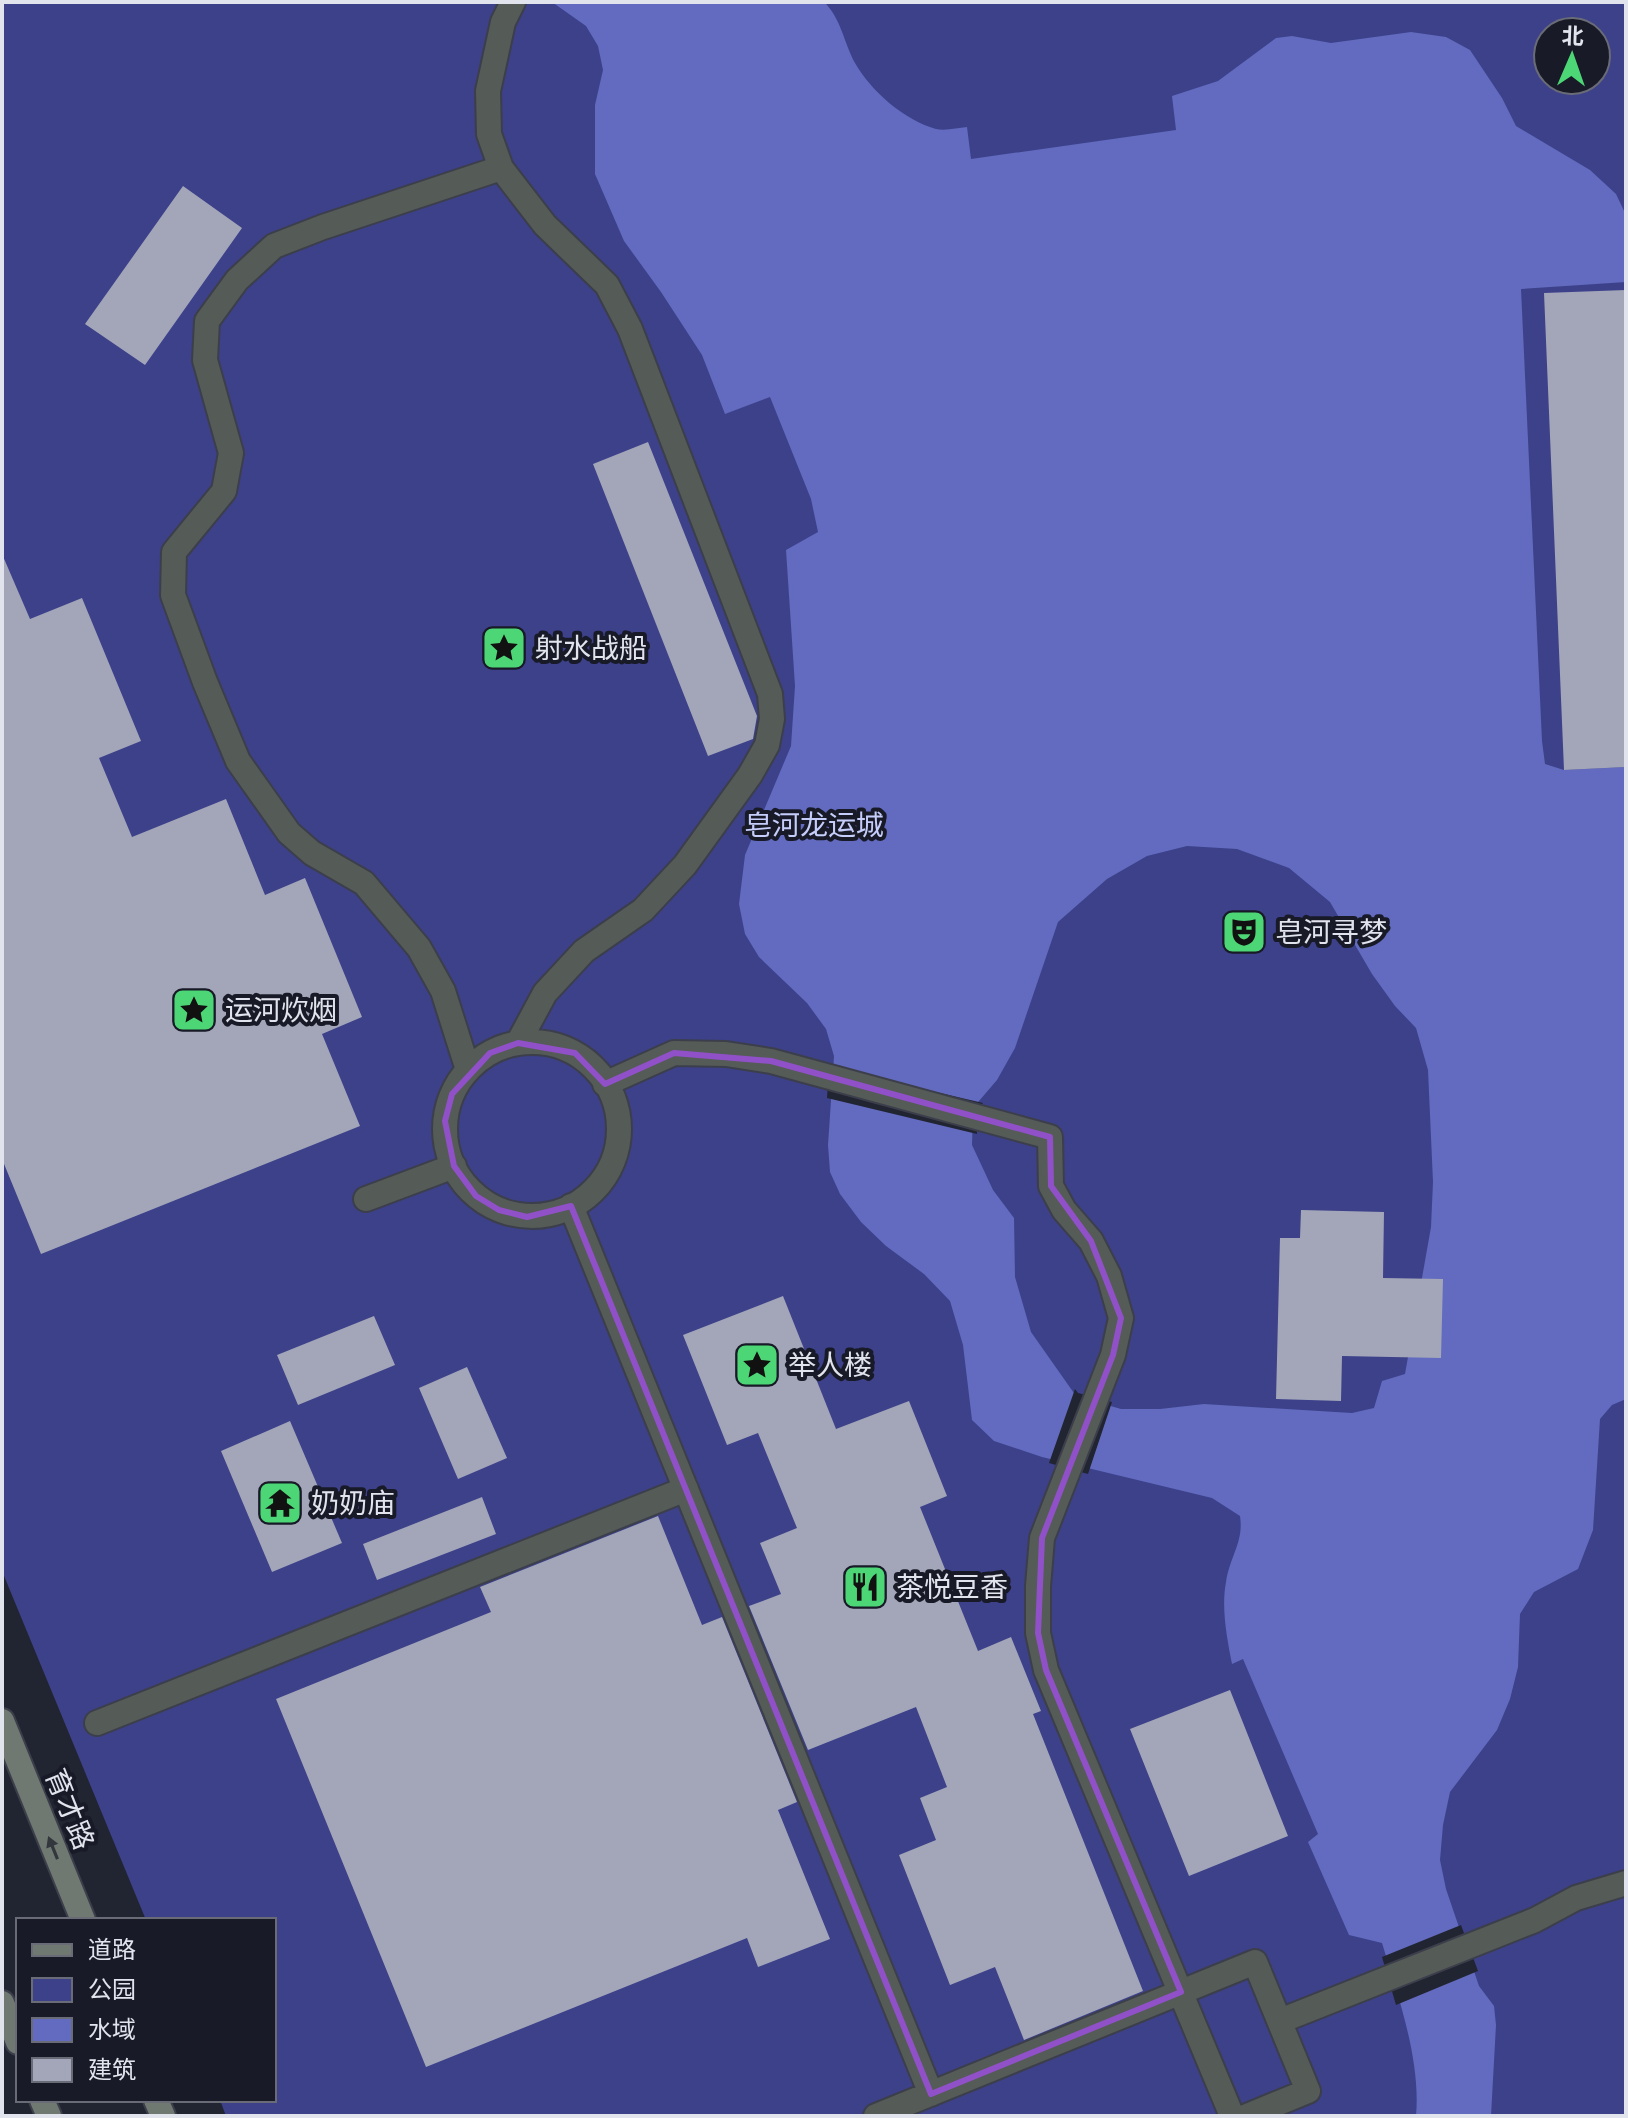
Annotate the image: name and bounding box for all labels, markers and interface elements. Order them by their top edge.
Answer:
north arrow [1532,16,1612,96]
text: 北 [1561,25,1584,48]
place icon: 射水战船 [480,624,528,672]
place label: 射水战船 [535,634,647,664]
park label: 皂河龙运城 [744,811,884,841]
theatre icon: 皂河寻梦 [1220,908,1268,956]
place label: 皂河寻梦 [1275,918,1387,948]
place icon: 运河炊烟 [170,986,218,1034]
place label: 运河炊烟 [225,996,337,1026]
place icon: 举人楼 [733,1341,781,1389]
place label: 举人楼 [788,1351,872,1381]
temple icon: 奶奶庙 [256,1479,304,1527]
place label: 奶奶庙 [311,1489,395,1519]
restaurant icon: 茶悦豆香 [841,1563,889,1611]
place label: 茶悦豆香 [896,1573,1008,1603]
street label: 育才路 [39,1765,99,1854]
one-way arrow [47,1836,60,1860]
legend [16,1918,276,2102]
text: 道路 [88,1937,136,1963]
text: 公园 [88,1978,136,2003]
text: 水域 [88,2017,136,2043]
text: 建筑 [88,2057,136,2083]

